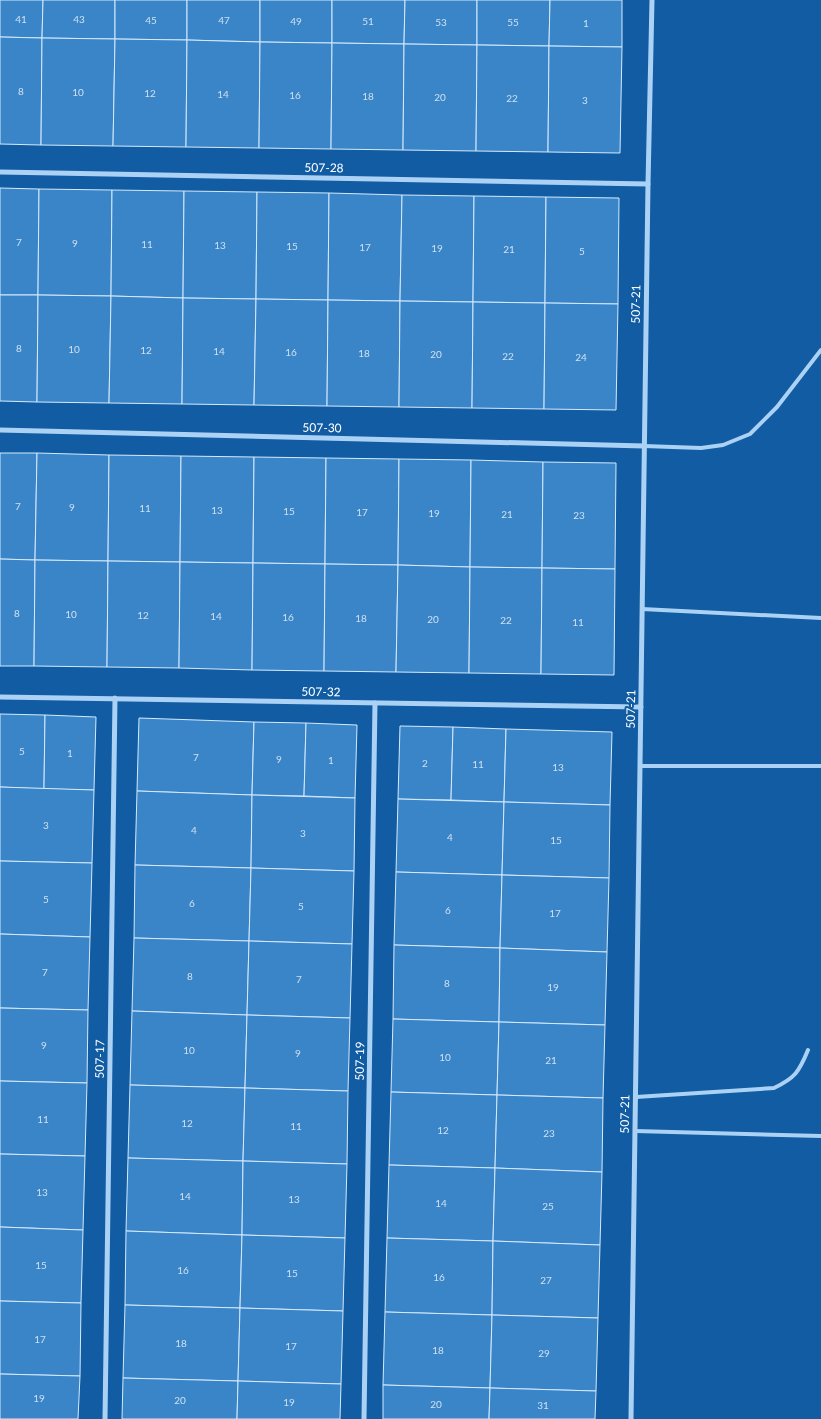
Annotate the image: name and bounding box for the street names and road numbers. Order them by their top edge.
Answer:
street label: 507-28 [304,160,344,175]
street label: 507-21 [628,284,643,324]
street label: 507-30 [302,420,342,435]
street label: 507-32 [301,684,341,699]
street label: 507-21 [623,689,638,729]
street label: 507-17 [92,1039,107,1079]
street label: 507-19 [352,1041,367,1081]
street label: 507-21 [617,1094,632,1134]

